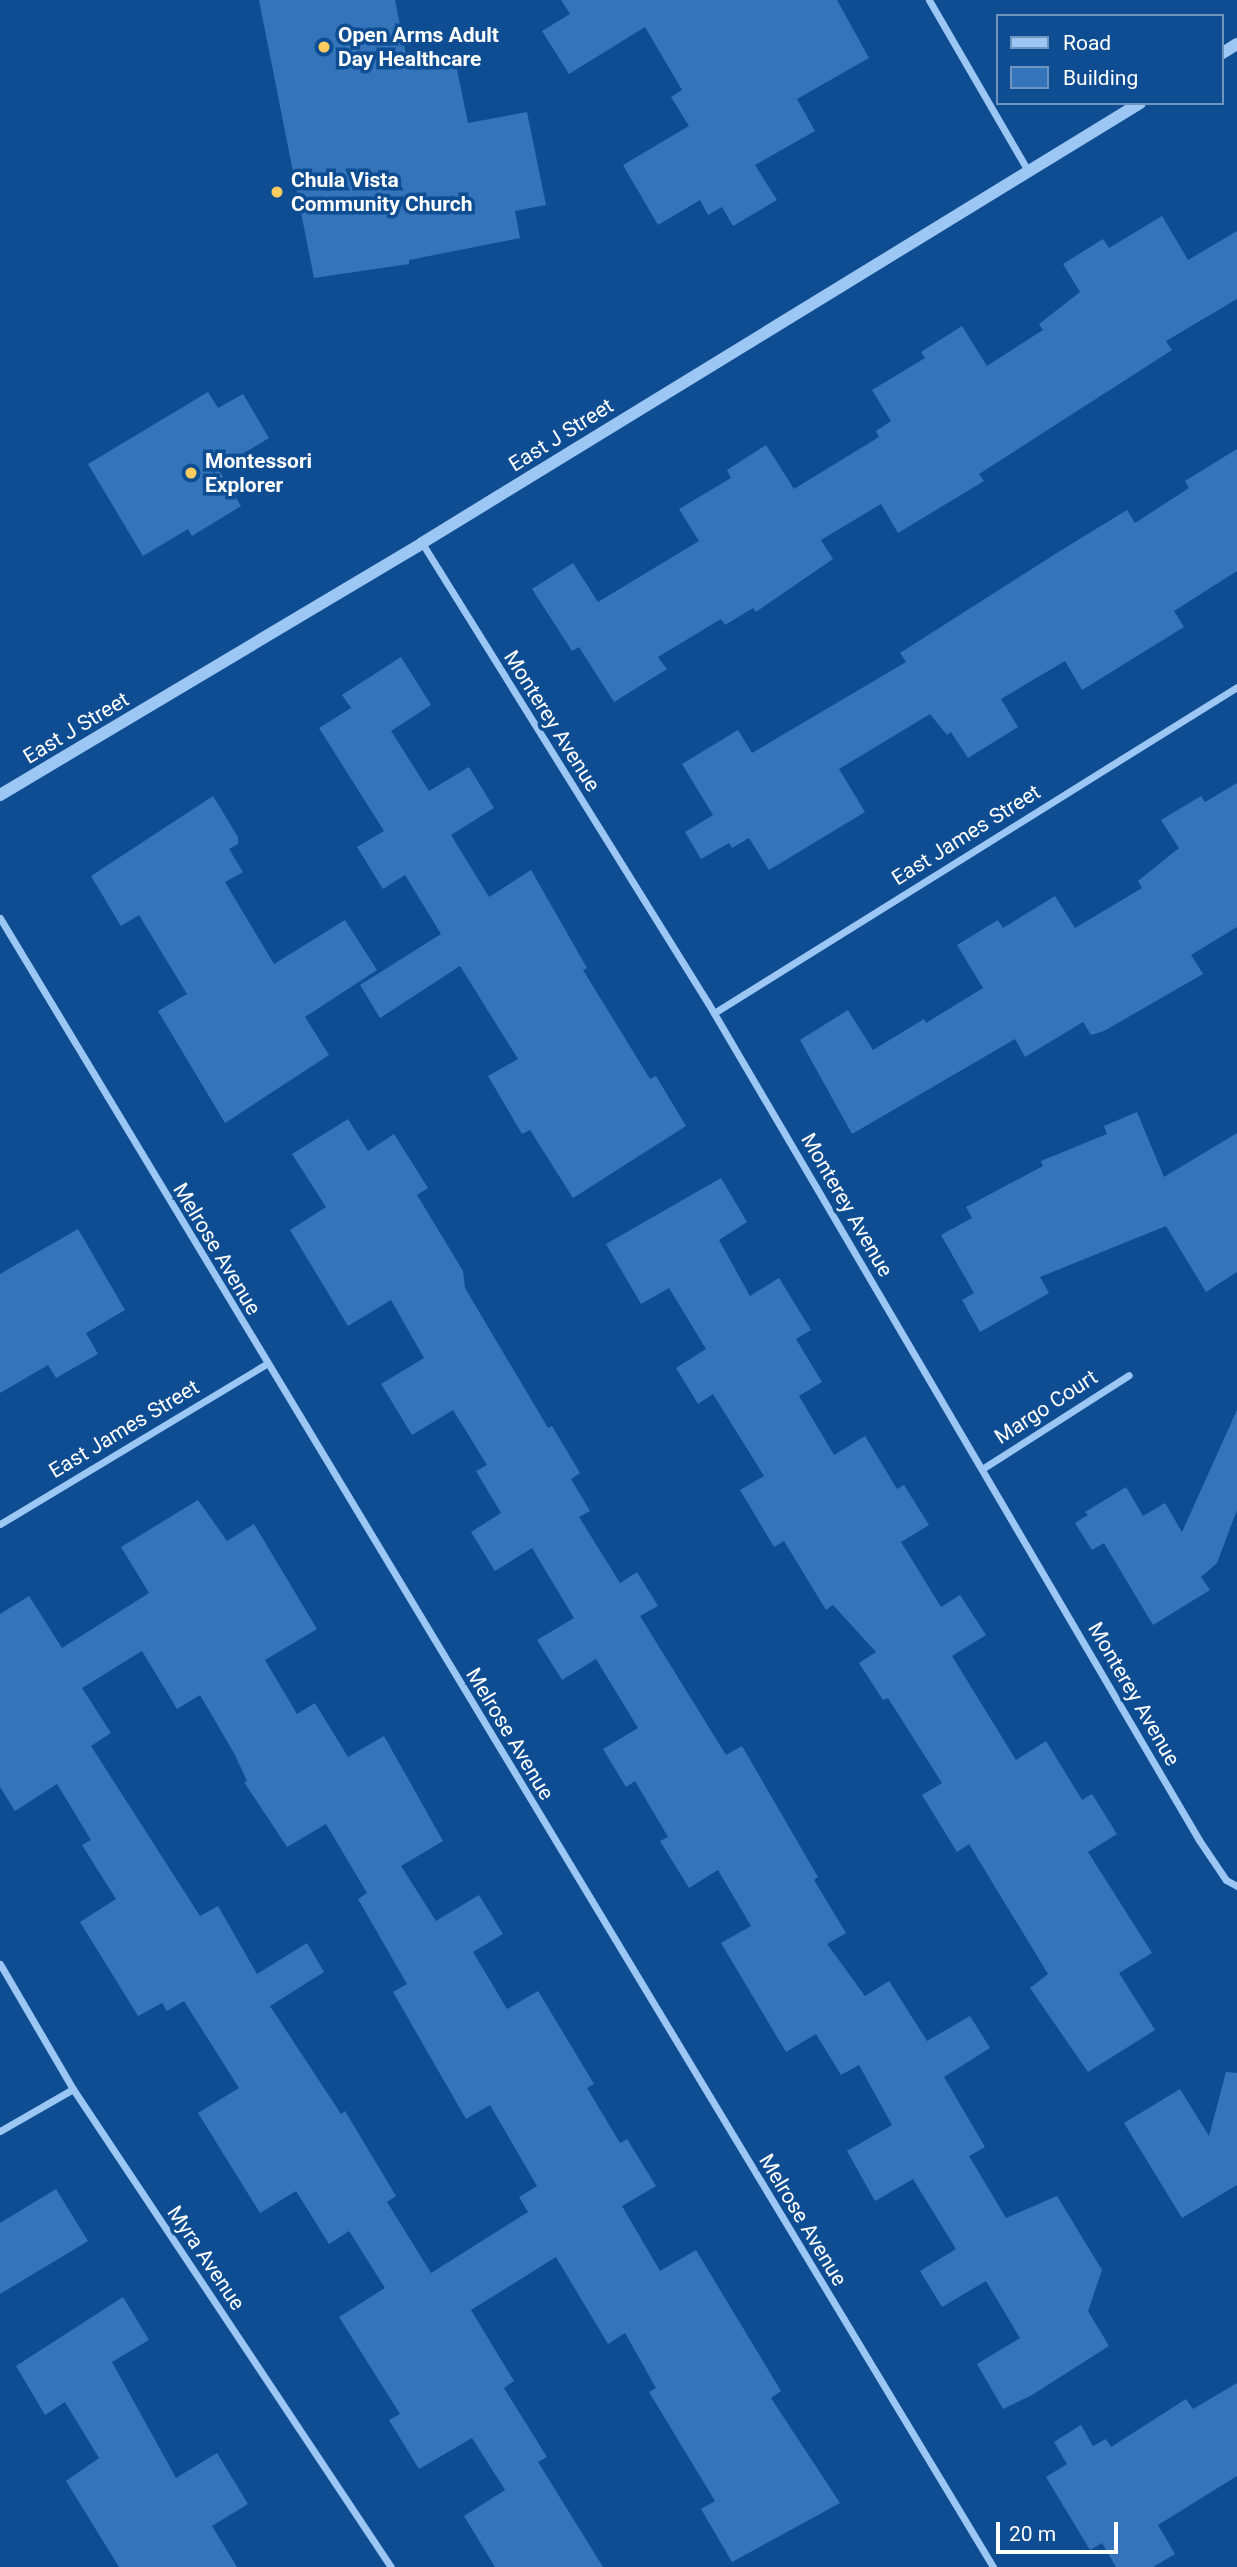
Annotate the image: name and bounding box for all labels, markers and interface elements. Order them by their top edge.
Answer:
legend [996,14,1223,105]
place label: Open Arms Adult Day Healthcare [338,22,499,72]
text: Road [1063,31,1111,55]
marker: Open Arms Adult Day Healthcare [316,39,332,55]
text: Building [1063,66,1138,90]
place label: Chula Vista Community Church [291,167,472,217]
marker: Chula Vista Community Church [269,184,285,200]
street label: East J Street [504,393,618,477]
place label: Montessori Explorer [205,448,312,498]
marker: Montessori Explorer [183,465,199,481]
street label: Monterey Avenue [498,646,606,796]
street label: East J Street [19,687,133,769]
street label: East James Street [887,779,1045,891]
street label: Monterey Avenue [796,1129,898,1281]
street label: Melrose Avenue [168,1179,266,1319]
street label: Margo Court [990,1364,1102,1450]
street label: East James Street [45,1374,203,1484]
street label: Monterey Avenue [1083,1618,1185,1770]
street label: Melrose Avenue [461,1664,559,1804]
street label: Melrose Avenue [754,2150,852,2290]
street label: Myra Avenue [162,2201,250,2315]
scale bar [999,2508,1122,2552]
text: 20 m [1009,2522,1056,2546]

